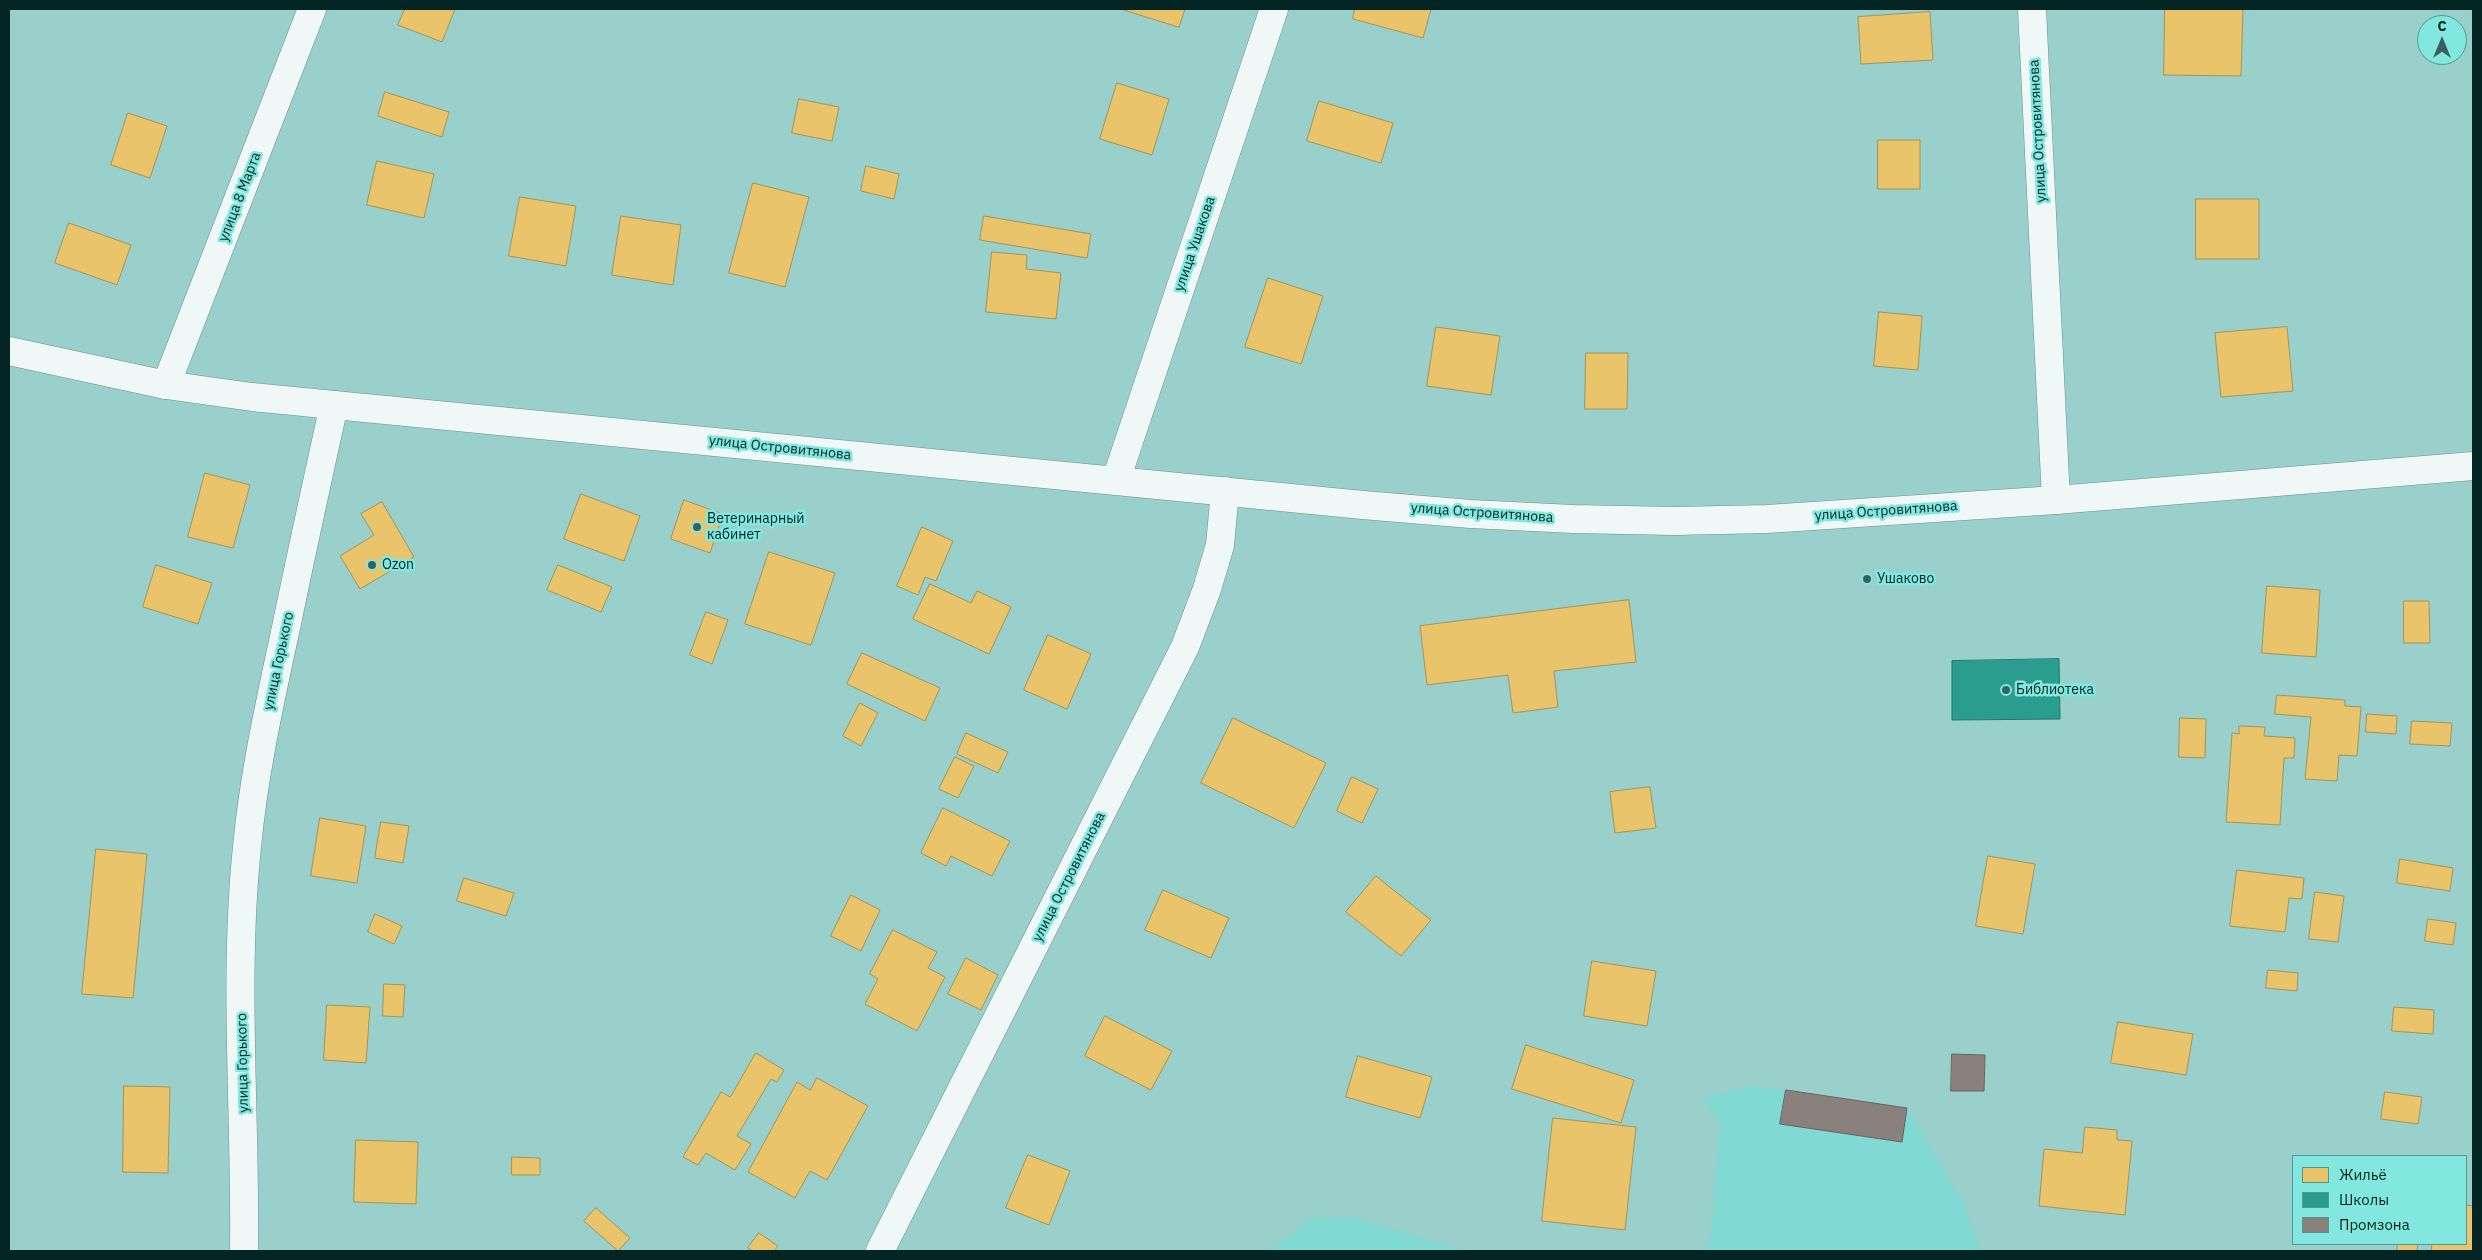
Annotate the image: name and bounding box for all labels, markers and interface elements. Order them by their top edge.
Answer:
north arrow [2417,15,2467,65]
text: С [2437,17,2447,35]
street label: улица Островитянова [2026,59,2050,203]
street label: улица 8 Марта [215,150,265,244]
street label: улица Ушакова [1171,194,1219,294]
street label: улица Островитянова [708,432,852,464]
street label: улица Островитянова [1814,498,1958,524]
street label: улица Островитянова [1410,500,1554,526]
place label: Ветеринарный кабинет [707,511,805,544]
marker: Ветеринарный кабинет [691,521,703,533]
place label: Ozon [382,557,414,573]
marker: Ozon [366,559,378,571]
place label: Ушаково [1877,571,1934,587]
marker: Ушаково [1861,573,1873,585]
street label: улица Горького [260,610,298,712]
place label: Библиотека [2016,682,2094,698]
marker: Библиотека [2000,684,2012,696]
street label: улица Островитянова [1029,809,1109,945]
street label: улица Горького [234,1013,252,1113]
legend [2292,1155,2467,1245]
text: Жильё [2339,1165,2387,1184]
text: Школы [2339,1190,2389,1209]
text: Промзона [2339,1215,2410,1234]

